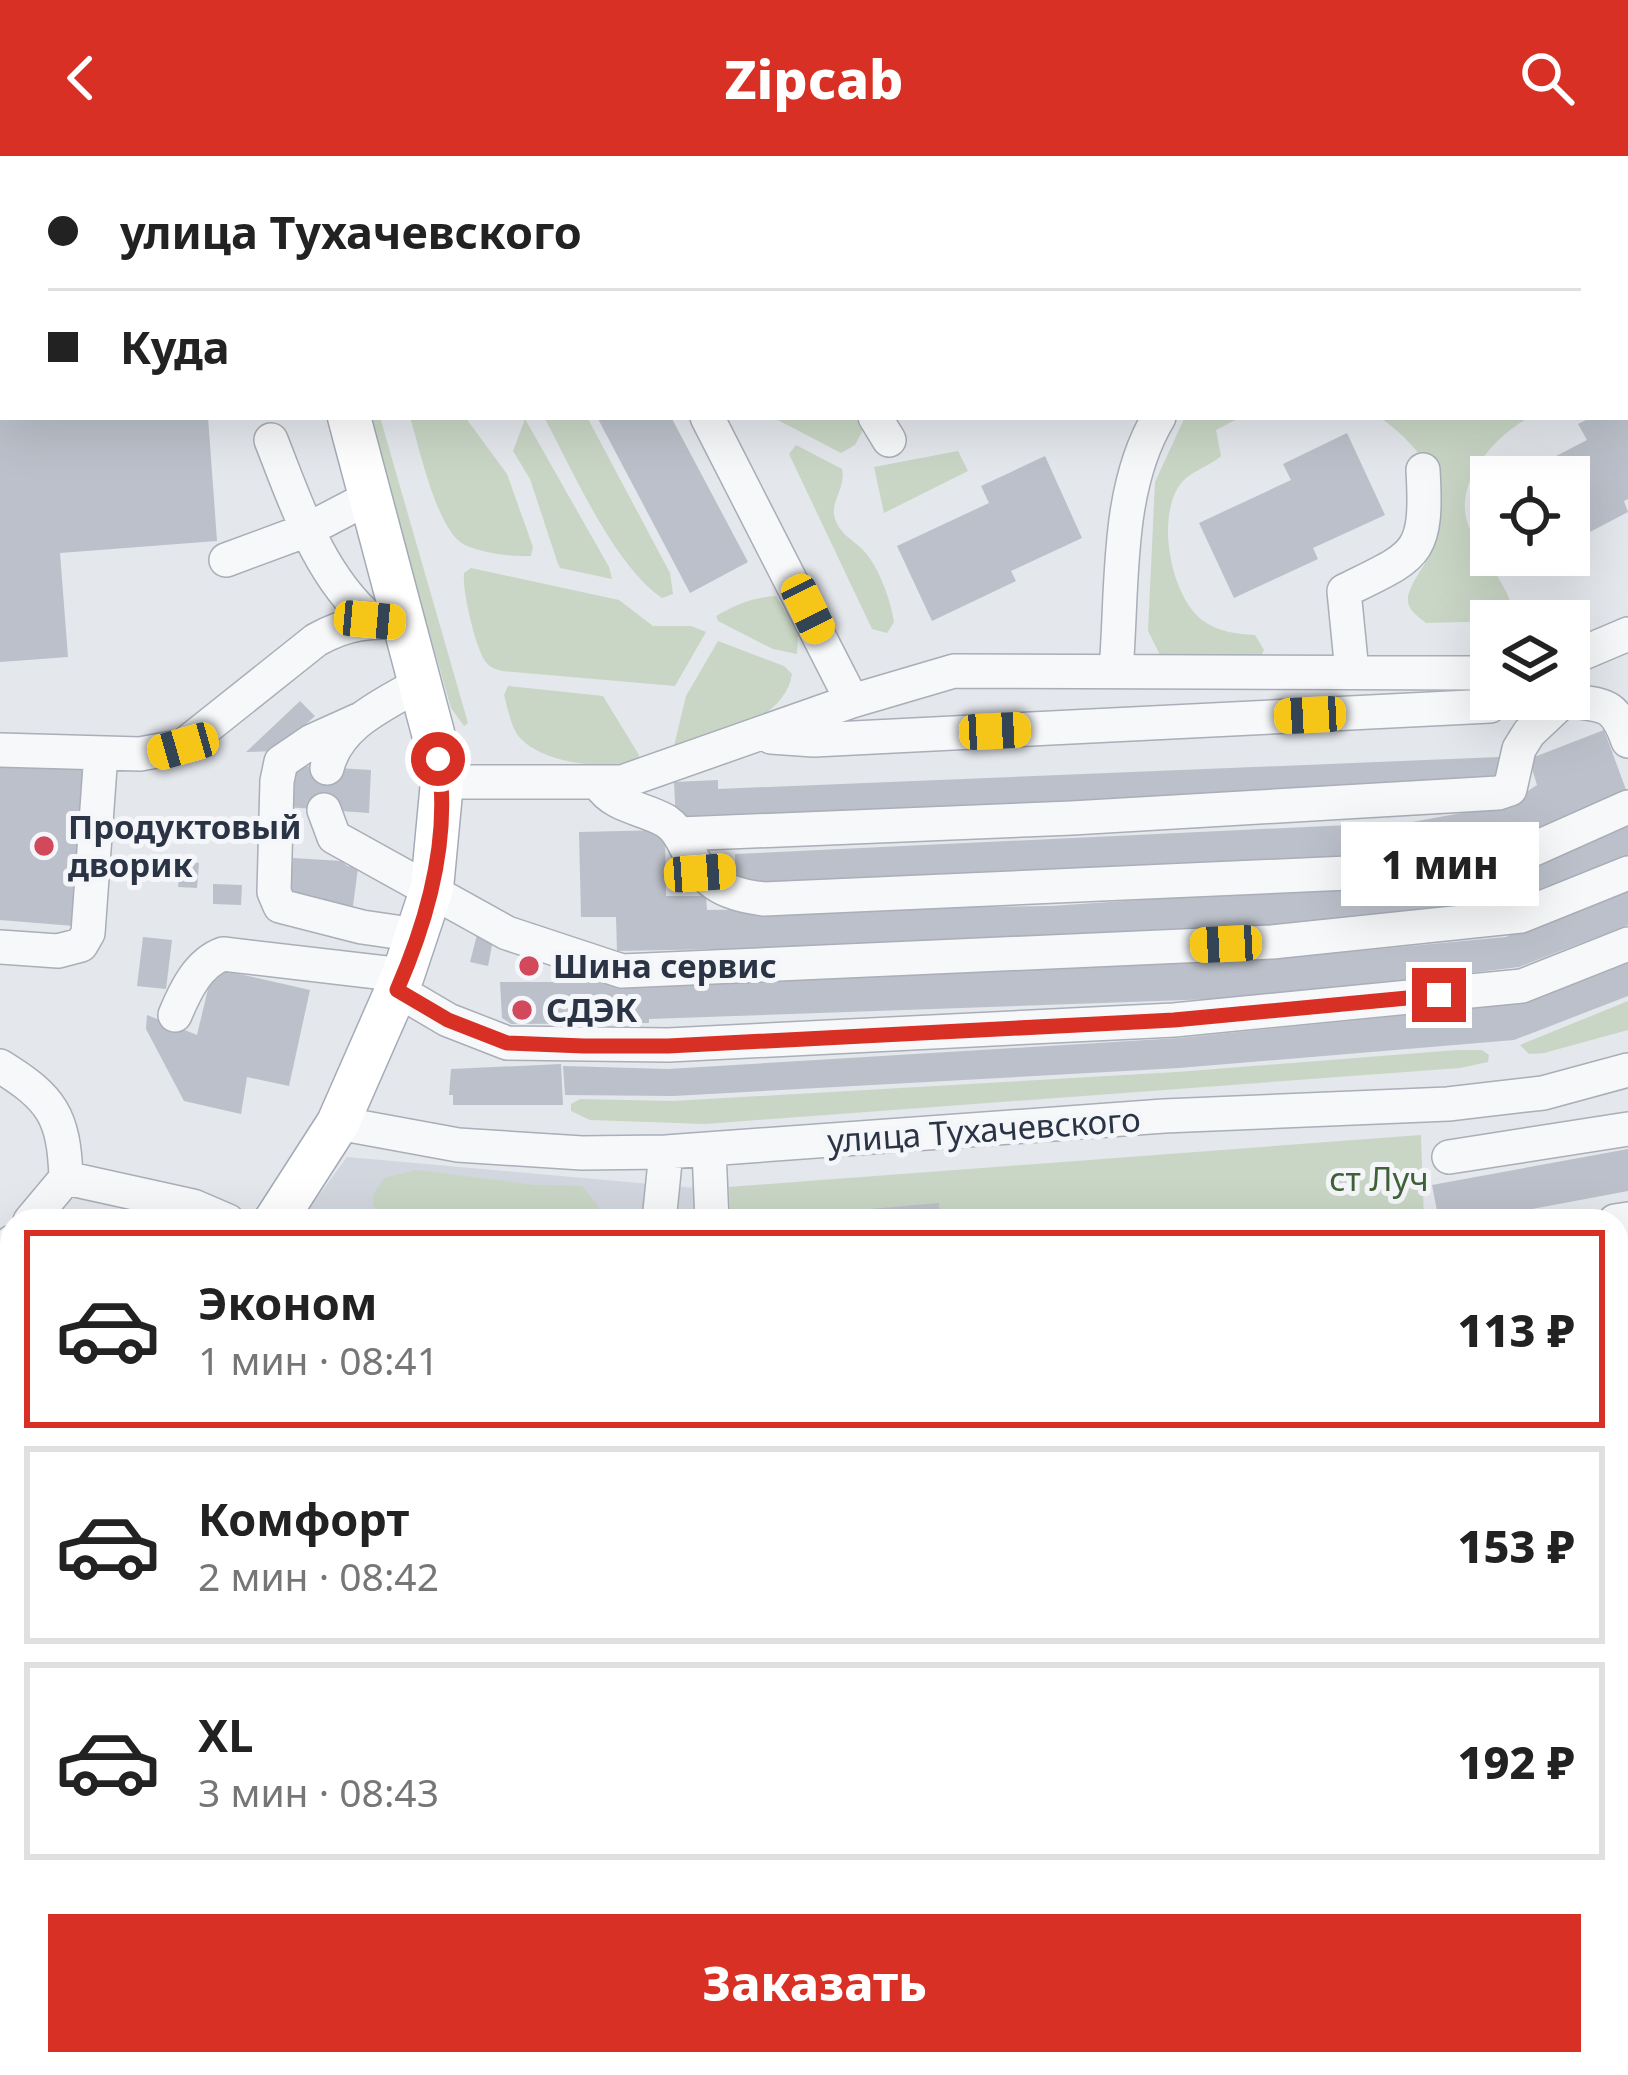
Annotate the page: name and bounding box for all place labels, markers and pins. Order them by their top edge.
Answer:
place label: Продуктовый дворик [68,804,301,887]
marker: Продуктовый дворик [31,833,57,859]
place label: Шина сервис [553,943,777,988]
marker: Шина сервис [516,953,542,979]
place label: СДЭК [546,987,638,1032]
marker: СДЭК [509,997,535,1023]

